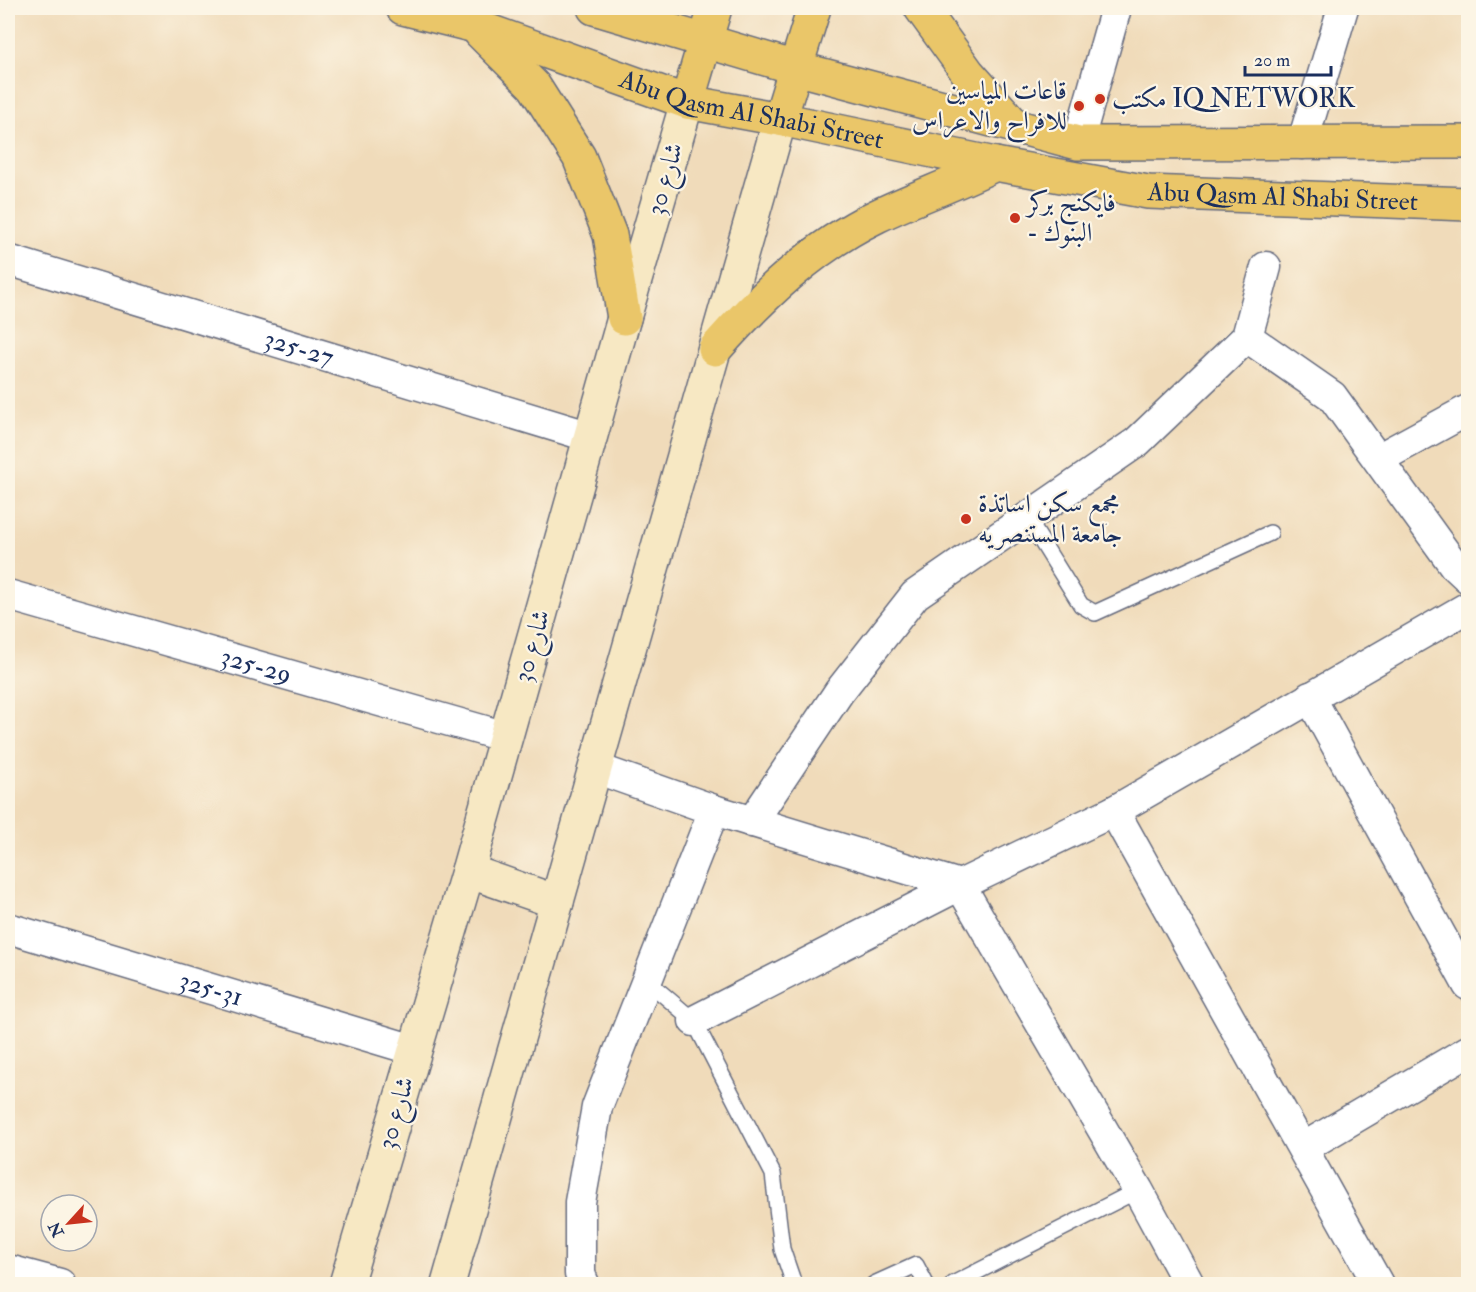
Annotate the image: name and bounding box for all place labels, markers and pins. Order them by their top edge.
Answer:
place label: قاعات المياسين للافراح والاعراس [912,75,1067,144]
place label: مكتب IQ NETWORK [1112,83,1356,115]
marker: مكتب IQ NETWORK [1093,92,1107,106]
marker: قاعات المياسين للافراح والاعراس [1072,99,1086,113]
place label: فايكنج بركر - البنوك [1024,187,1116,249]
marker: فايكنج بركر - البنوك [1008,211,1022,225]
place label: مجمع سكن اساتذة جامعة المستنصريه [978,488,1123,550]
marker: مجمع سكن اساتذة جامعة المستنصريه [959,512,973,526]

